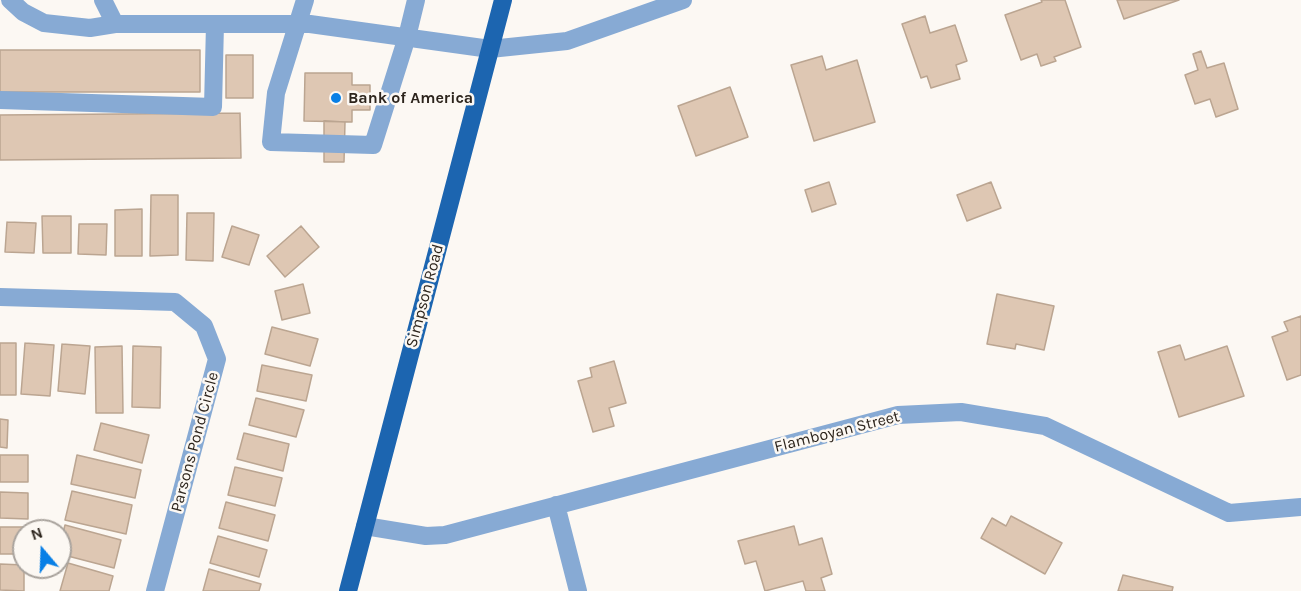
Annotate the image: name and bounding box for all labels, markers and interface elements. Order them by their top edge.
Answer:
place label: Bank of America [348,88,473,108]
marker: Bank of America [329,91,343,105]
street label: Simpson Road [402,242,448,350]
street label: Parsons Pond Circle [167,370,223,514]
street label: Flamboyan Street [772,407,902,457]
north arrow [12,519,72,579]
text: N [28,523,45,544]

